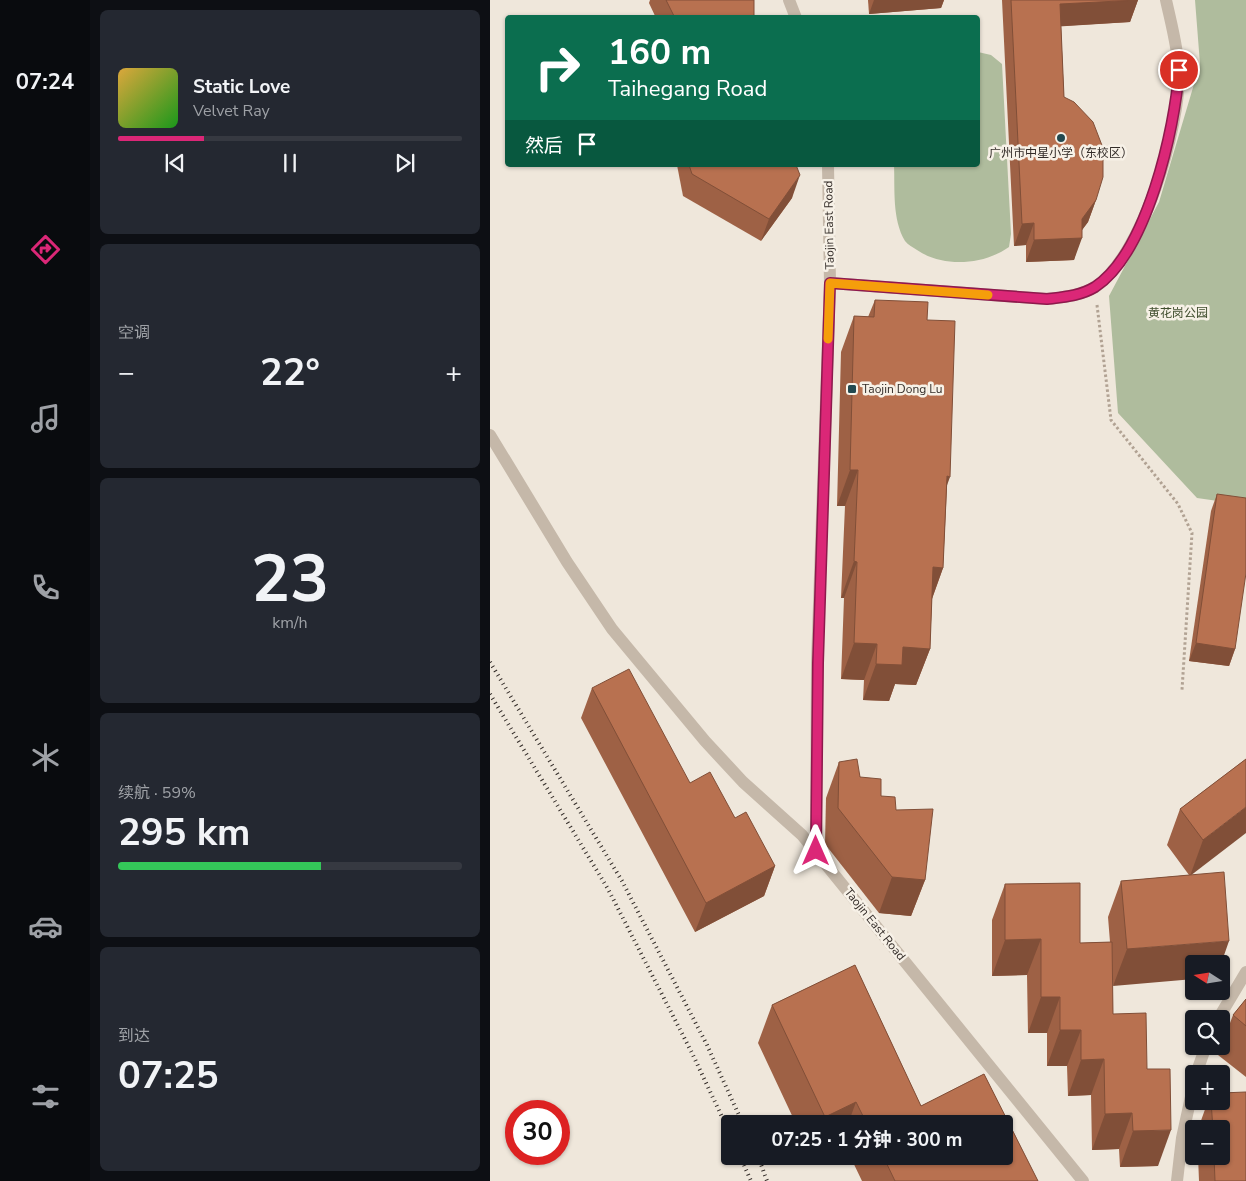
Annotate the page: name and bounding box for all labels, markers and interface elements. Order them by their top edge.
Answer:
text: 160 m [608,29,711,76]
icon: right [525,35,590,100]
pin [1158,49,1200,91]
icon: arrive [1165,56,1193,84]
text: 07:24 [16,67,74,97]
text: Static Love [193,74,290,100]
text: Taihegang Road [608,74,767,104]
text: Velvet Ray [193,100,270,122]
icon: arrive [573,130,601,158]
marker: 广州市中星小学（东校区） [1055,132,1067,144]
text: 然后 [525,133,563,159]
place label: 广州市中星小学（东校区） [989,145,1133,161]
icon: previous [161,149,189,177]
icon: pause [276,149,304,177]
icon: next [391,149,419,177]
street label: Taojin East Road [820,180,838,270]
icon: directions [28,232,63,267]
park label: 黄花岗公园 [1148,305,1208,321]
text: 空调 [118,322,150,344]
text: 22° [260,347,320,398]
text: − [118,354,135,392]
text: + [445,354,462,392]
place label: Taojin Dong Lu [862,381,943,397]
marker: Taojin Dong Lu [846,383,858,395]
icon: music [28,401,63,436]
text: 23 [251,535,329,624]
icon: phone [28,570,63,605]
text: km/h [272,612,308,634]
icon: climate [28,740,63,775]
text: 续航 · 59% [118,782,196,804]
text: 295 km [118,807,250,858]
position arrow [789,824,841,876]
street label: Taojin East Road [841,884,909,964]
icon: car [28,909,63,944]
north arrow [1185,955,1230,1000]
map controls [1185,955,1230,1165]
button: search [1185,1010,1230,1055]
text: 到达 [118,1025,150,1047]
text: 07:25 [118,1050,219,1101]
button: + [1185,1065,1230,1110]
icon: filters [28,1079,63,1114]
speed limit sign: 30 [505,1100,570,1165]
button: − [1185,1120,1230,1165]
text: 07:25 · 1 分钟 · 300 m [772,1127,962,1153]

